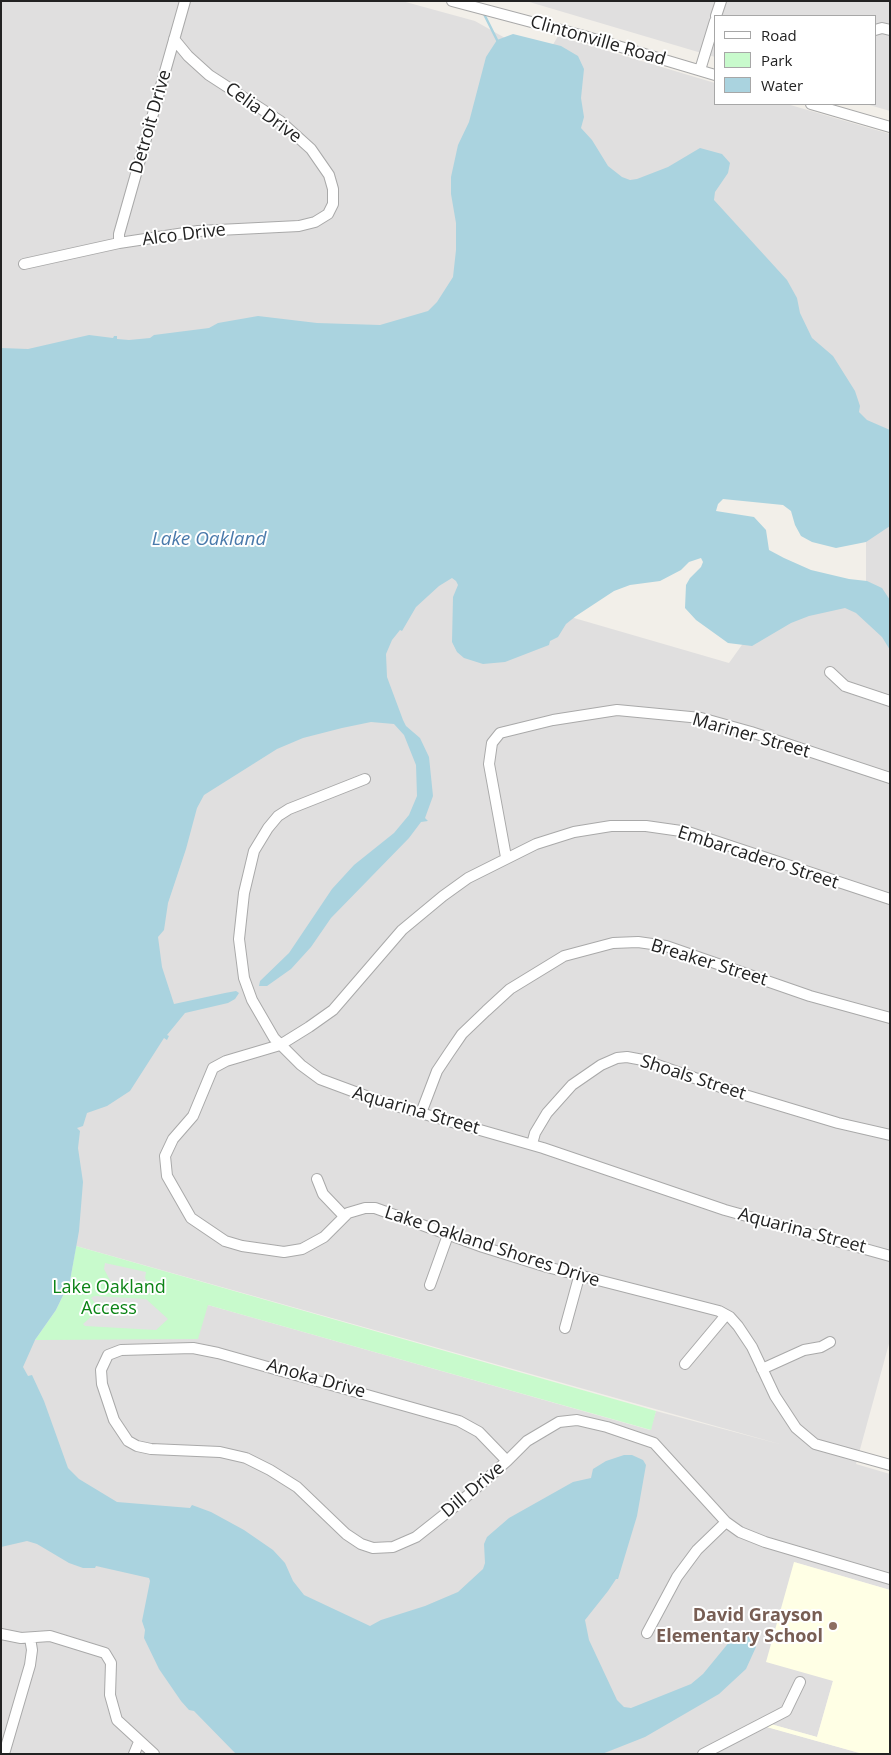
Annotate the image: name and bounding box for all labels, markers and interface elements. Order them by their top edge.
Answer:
street label: Clintonville Road [528,11,668,71]
legend [714,15,876,105]
text: Road [761,25,797,45]
text: Park [761,50,792,70]
street label: Detroit Drive [126,67,176,177]
text: Water [761,75,803,95]
street label: Celia Drive [221,78,305,148]
street label: Alco Drive [141,219,227,251]
water label: Lake Oakland [152,529,266,551]
street label: Mariner Street [690,709,812,763]
street label: Embarcadero Street [675,822,841,894]
street label: Breaker Street [648,935,770,991]
street label: Shoals Street [637,1051,749,1105]
street label: Aquarina Street [350,1083,482,1139]
street label: Lake Oakland Shores Drive [382,1202,602,1292]
street label: Aquarina Street [736,1204,868,1258]
park label: Lake Oakland Access [52,1277,166,1320]
street label: Anoka Drive [264,1355,368,1403]
street label: Dill Drive [437,1457,509,1523]
place label: David Grayson Elementary School [656,1605,823,1648]
marker: David Grayson Elementary School [827,1620,839,1632]

